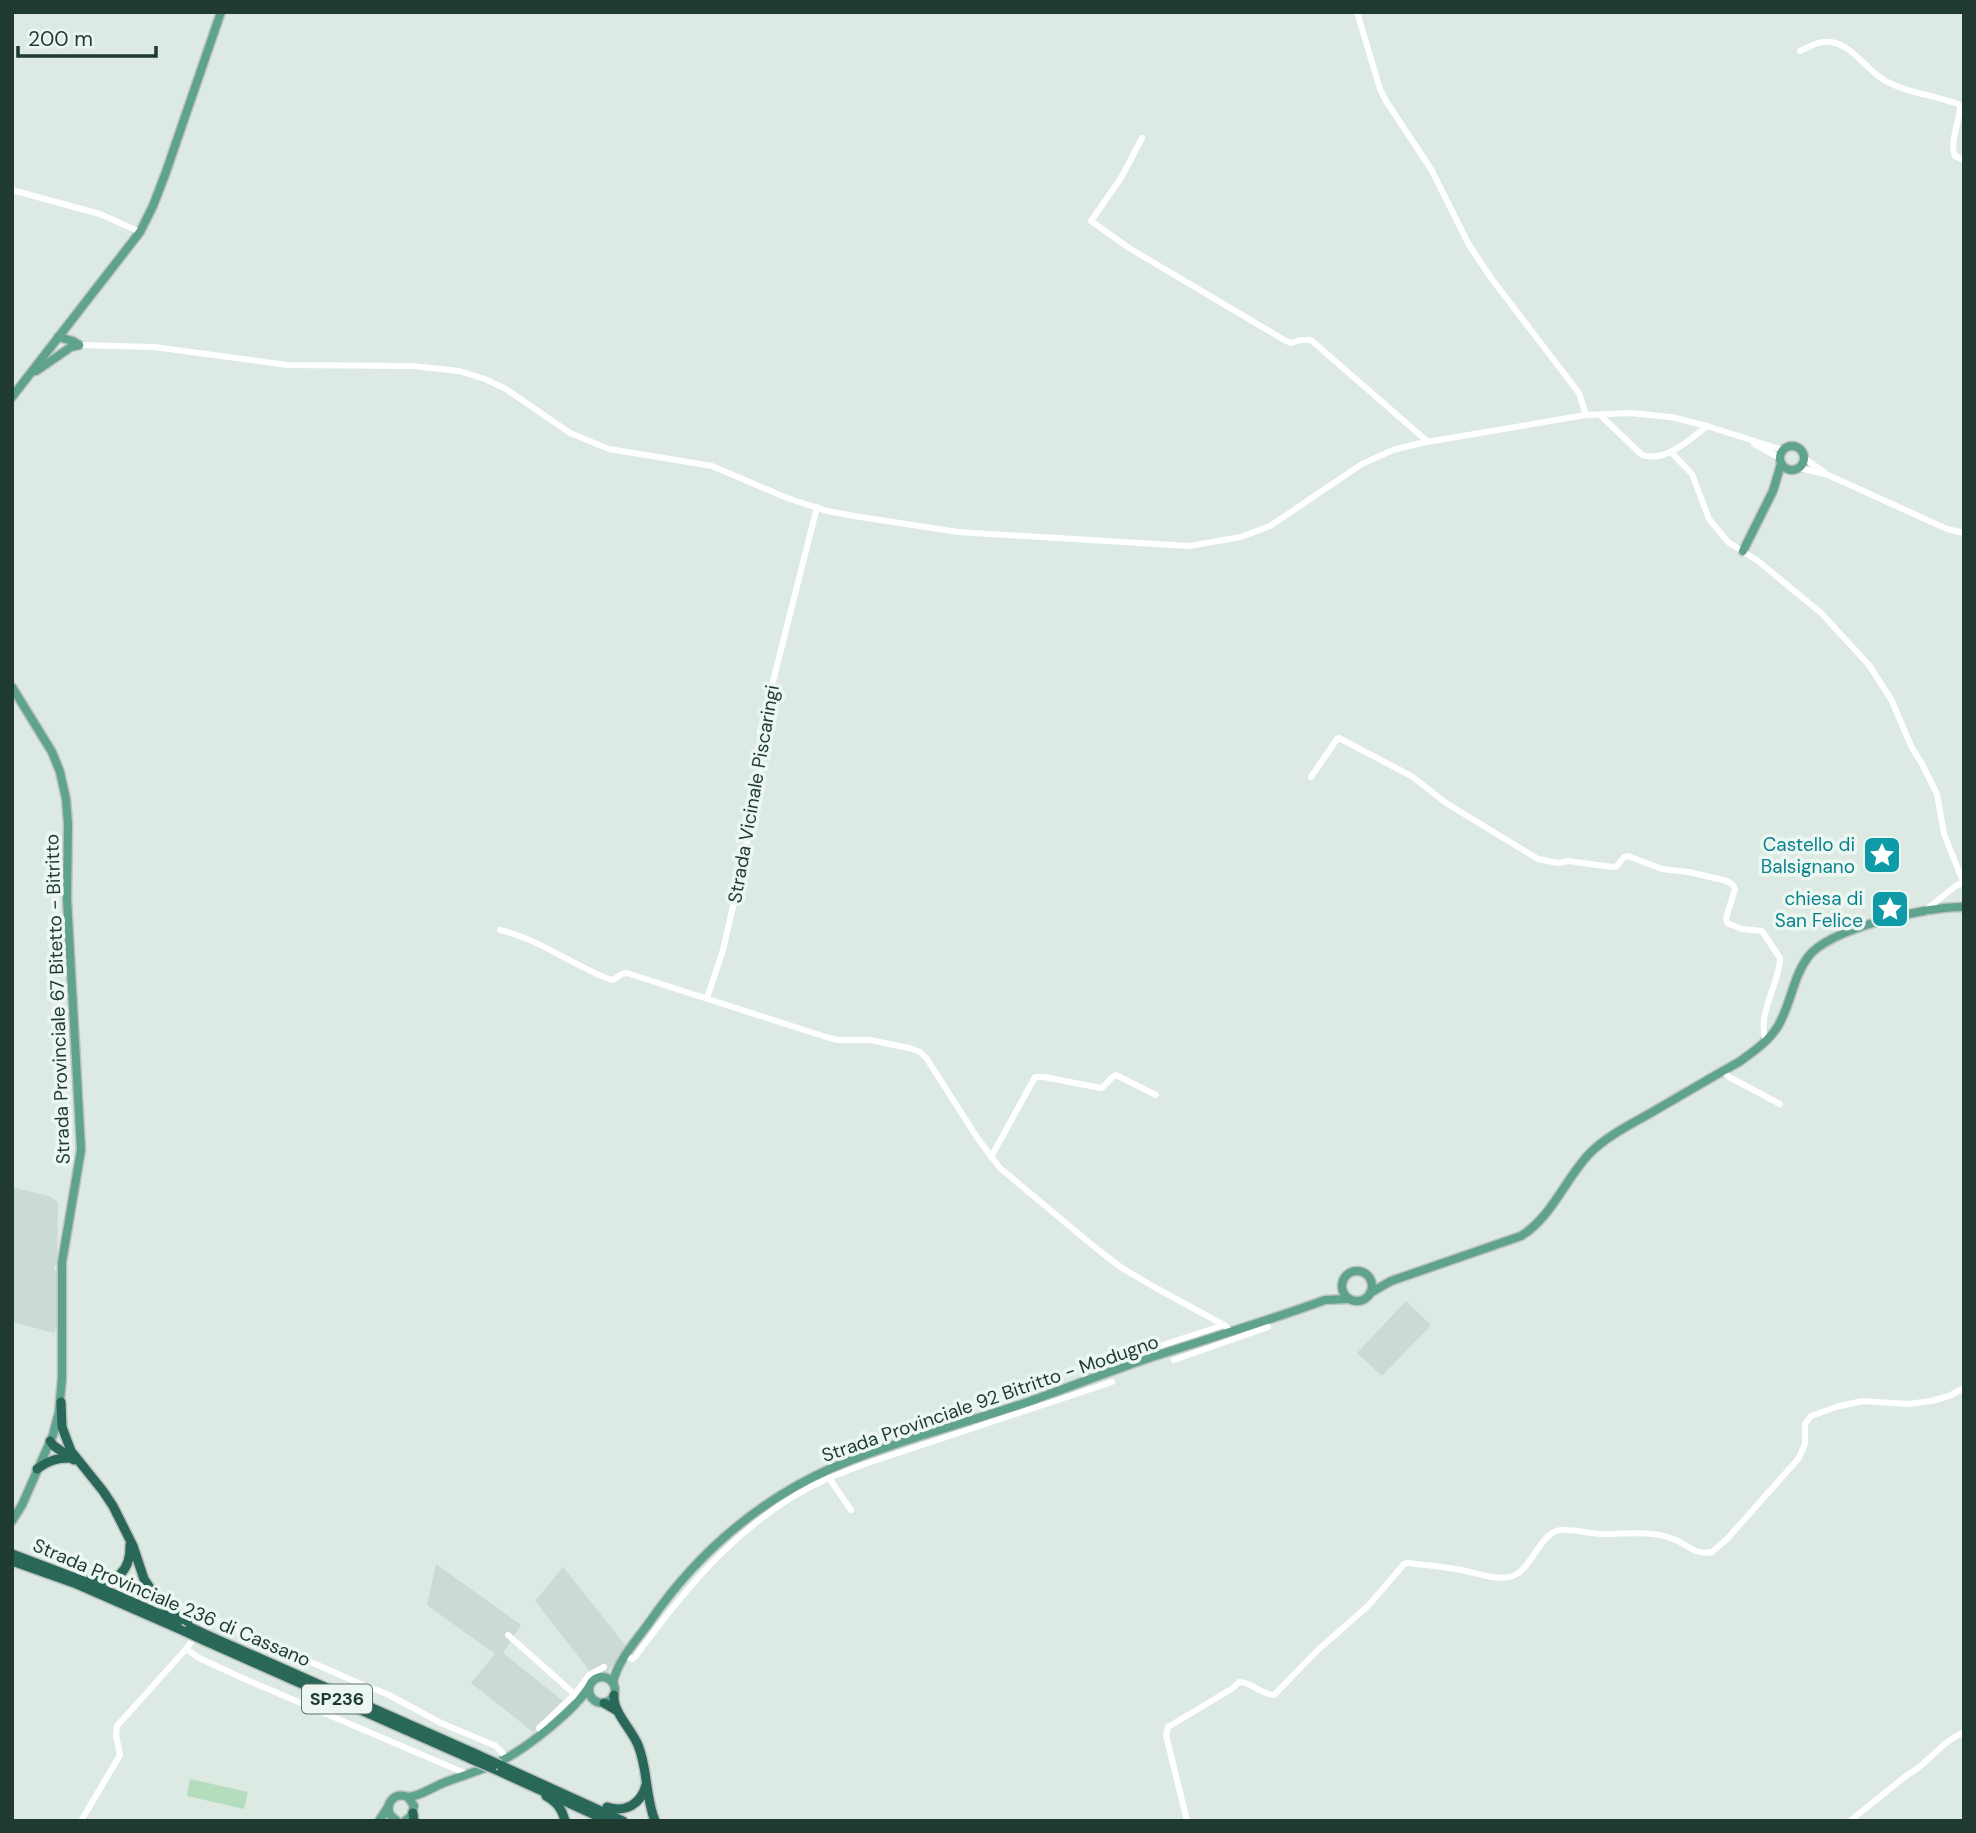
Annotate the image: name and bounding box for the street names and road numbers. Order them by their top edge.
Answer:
street label: Strada Vicinale Piscaringi [722,683,785,905]
street label: Strada Provinciale 67 Bitetto - Bitritto [39,833,76,1165]
street label: Strada Provinciale 92 Bitritto - Modugno [818,1329,1162,1468]
street label: Strada Provinciale 236 di Cassano [29,1533,314,1672]
road number: SP236 [302,1684,372,1714]

